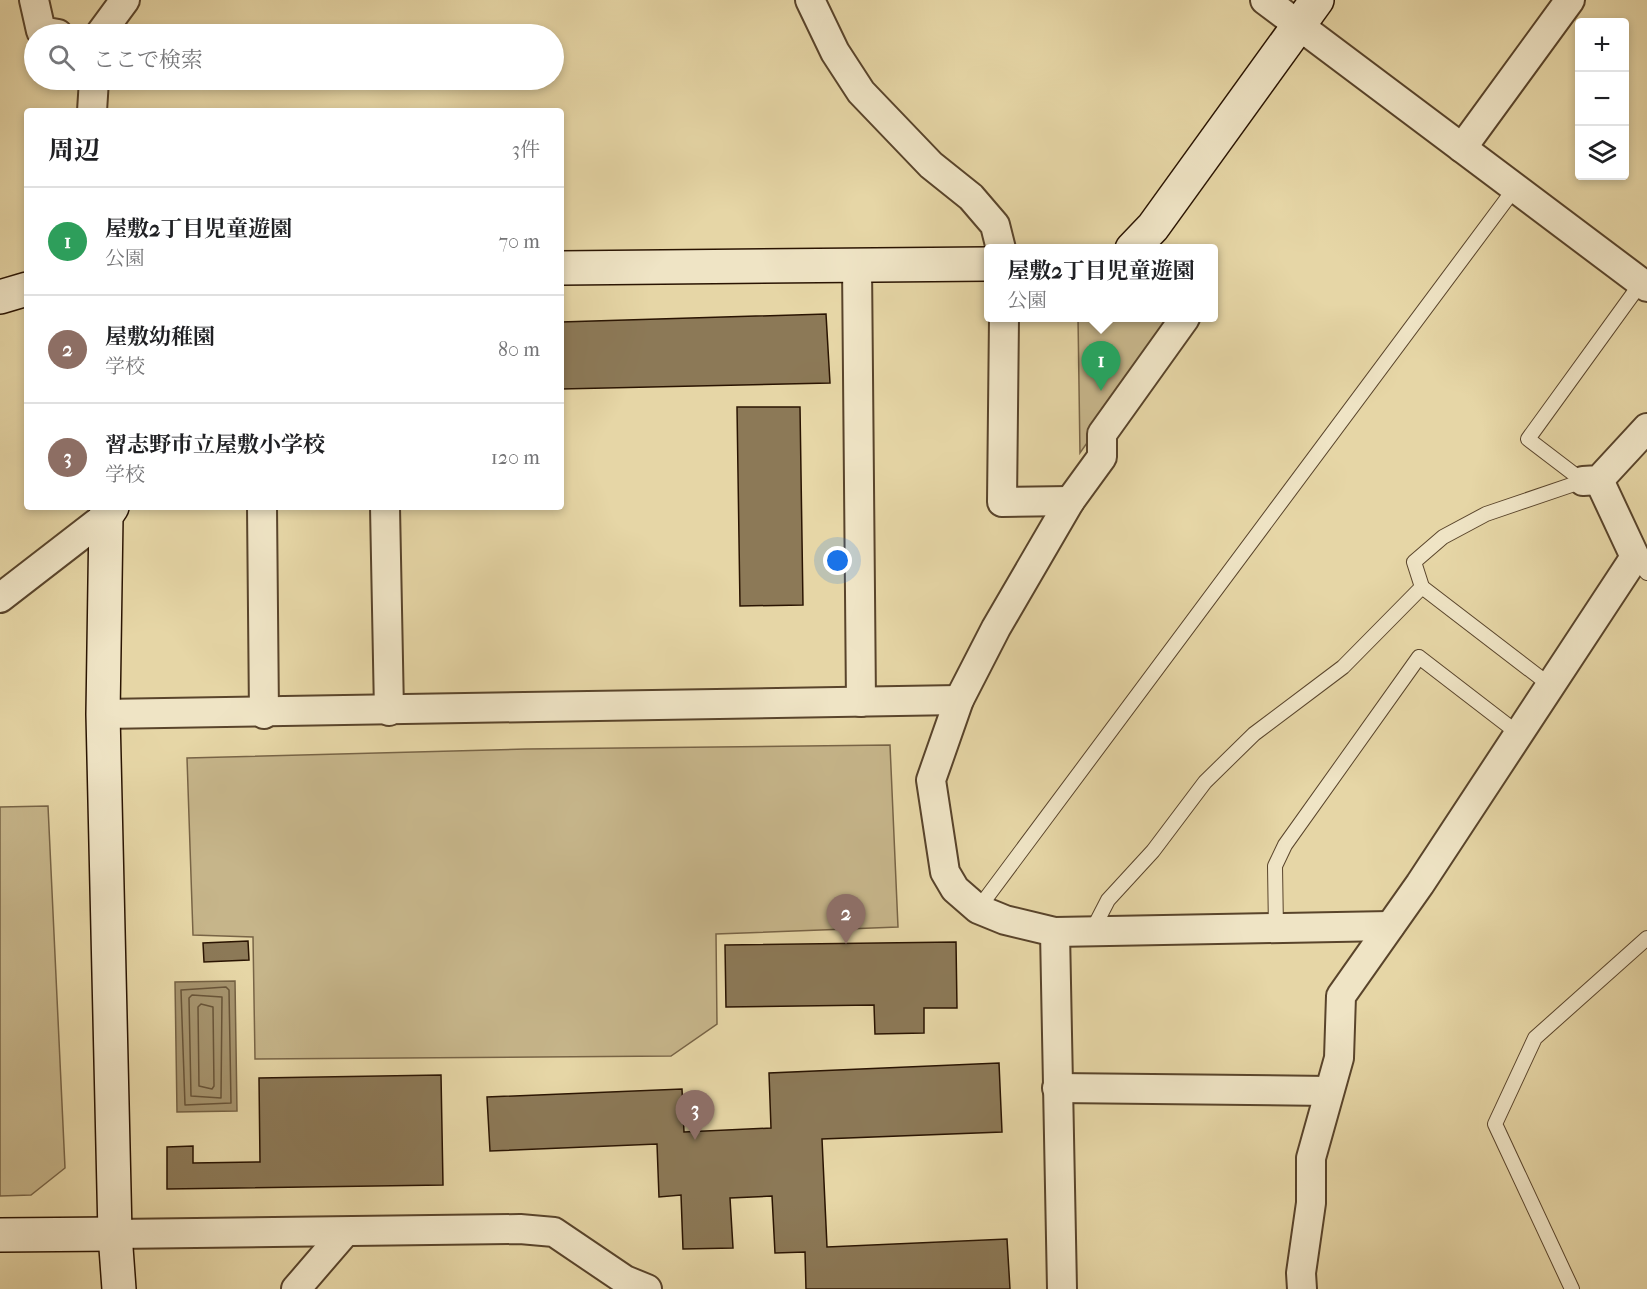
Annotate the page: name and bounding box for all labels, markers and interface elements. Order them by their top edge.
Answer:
map controls [1575,18,1629,180]
button: + [1575,18,1629,72]
search box [24,24,564,90]
icon: search [45,41,78,74]
text: ここで検索 [93,47,203,73]
button: − [1575,72,1629,126]
button: layers [1575,126,1629,180]
text: 周辺 [48,135,100,166]
text: 3件 [512,138,540,161]
text: 屋敷2丁目児童遊園 [105,216,292,242]
text: 1 [64,230,71,253]
text: 70 m [498,230,540,253]
popup [984,244,1218,322]
text: 公園 [105,247,145,270]
text: 屋敷2丁目児童遊園 [1007,258,1195,284]
text: 公園 [1007,289,1047,312]
text: 屋敷幼稚園 [105,324,215,350]
text: 2 [62,338,73,361]
text: 80 m [498,338,540,361]
pin: 1 [1082,342,1120,391]
text: 学校 [105,355,145,378]
text: 習志野市立屋敷小学校 [105,432,325,458]
text: 3 [63,446,72,469]
text: 120 m [491,446,540,469]
text: 学校 [105,463,145,486]
your location [823,546,852,575]
pin: 2 [826,894,866,944]
pin: 3 [676,1090,714,1140]

